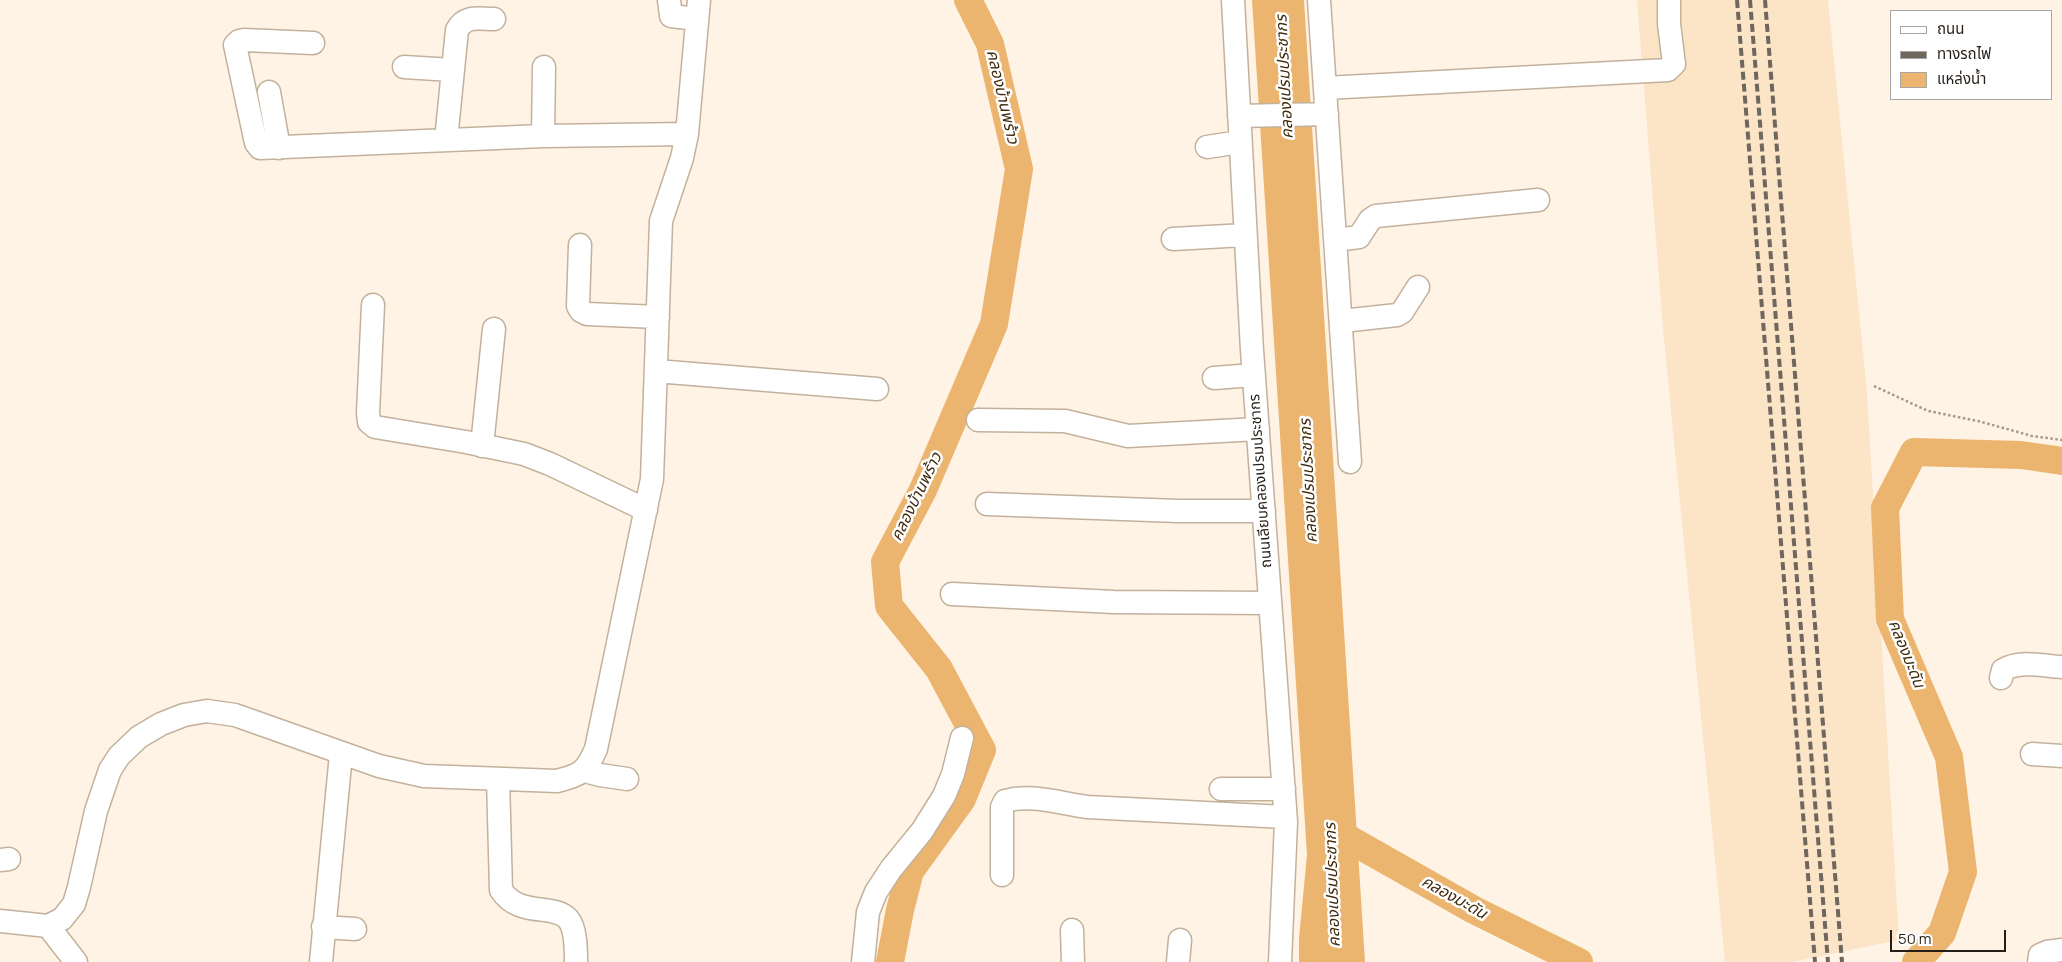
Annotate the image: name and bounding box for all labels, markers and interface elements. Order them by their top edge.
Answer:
legend [1890,10,2052,100]
water label: คลองเปรมประชากร [1272,14,1298,140]
text: ถนน [1937,18,1964,39]
text: ทางรถไฟ [1937,43,1991,64]
water label: คลองบ้านพร้าว [982,48,1022,146]
text: แหล่งน้ำ [1937,68,1986,89]
street label: ถนนเลียบคลองเปรมประชากร [1246,393,1276,569]
water label: คลองเปรมประชากร [1296,418,1322,544]
water label: คลองบ้านพร้าว [887,450,947,544]
water label: คลองมะดัน [1884,617,1928,691]
water label: คลองเปรมประชากร [1321,823,1345,947]
water label: คลองมะดัน [1418,872,1490,924]
scale bar [1892,920,2008,952]
text: 50 m [1898,928,1932,949]

